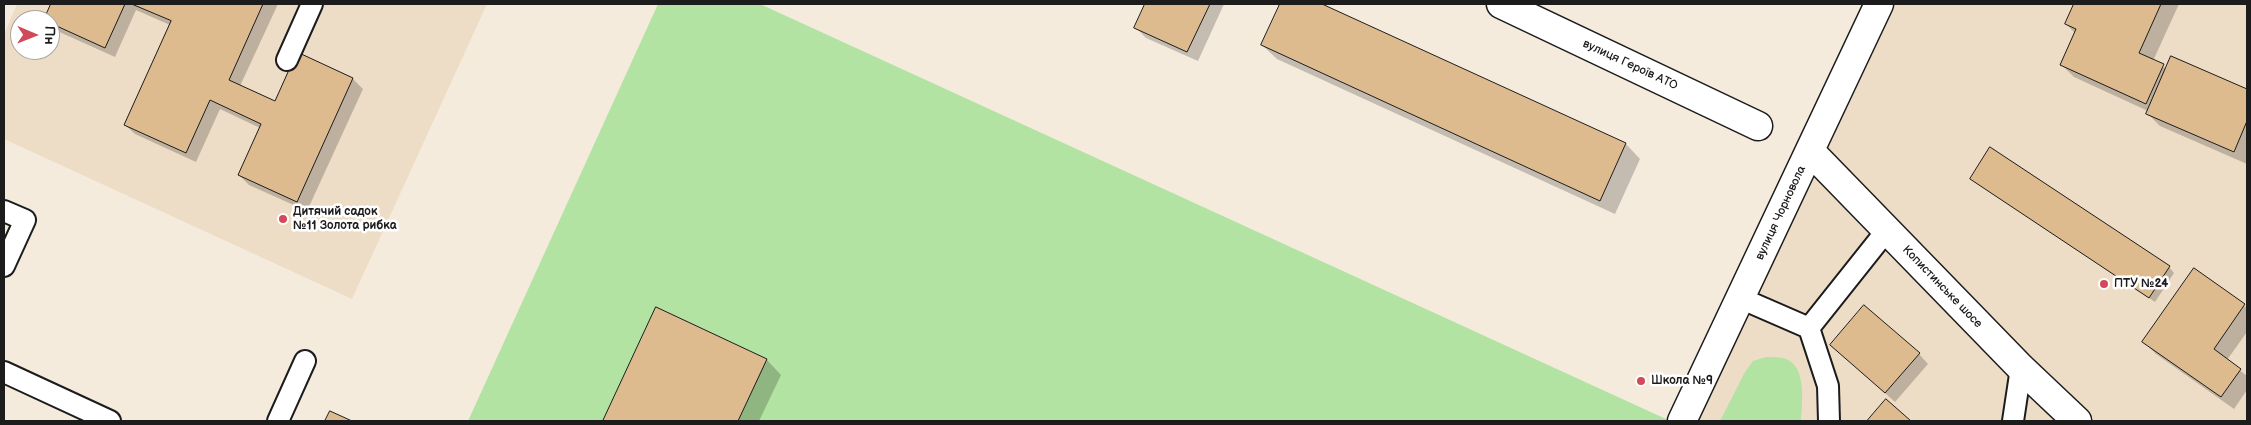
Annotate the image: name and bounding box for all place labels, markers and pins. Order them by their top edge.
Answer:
place label: Дитячий садок №11 Золота рибка [293,205,397,233]
marker: Дитячий садок №11 Золота рибка [277,213,289,225]
place label: ПТУ №24 [2114,277,2168,291]
marker: ПТУ №24 [2098,278,2110,290]
place label: Школа №9 [1651,374,1713,388]
marker: Школа №9 [1635,375,1647,387]

